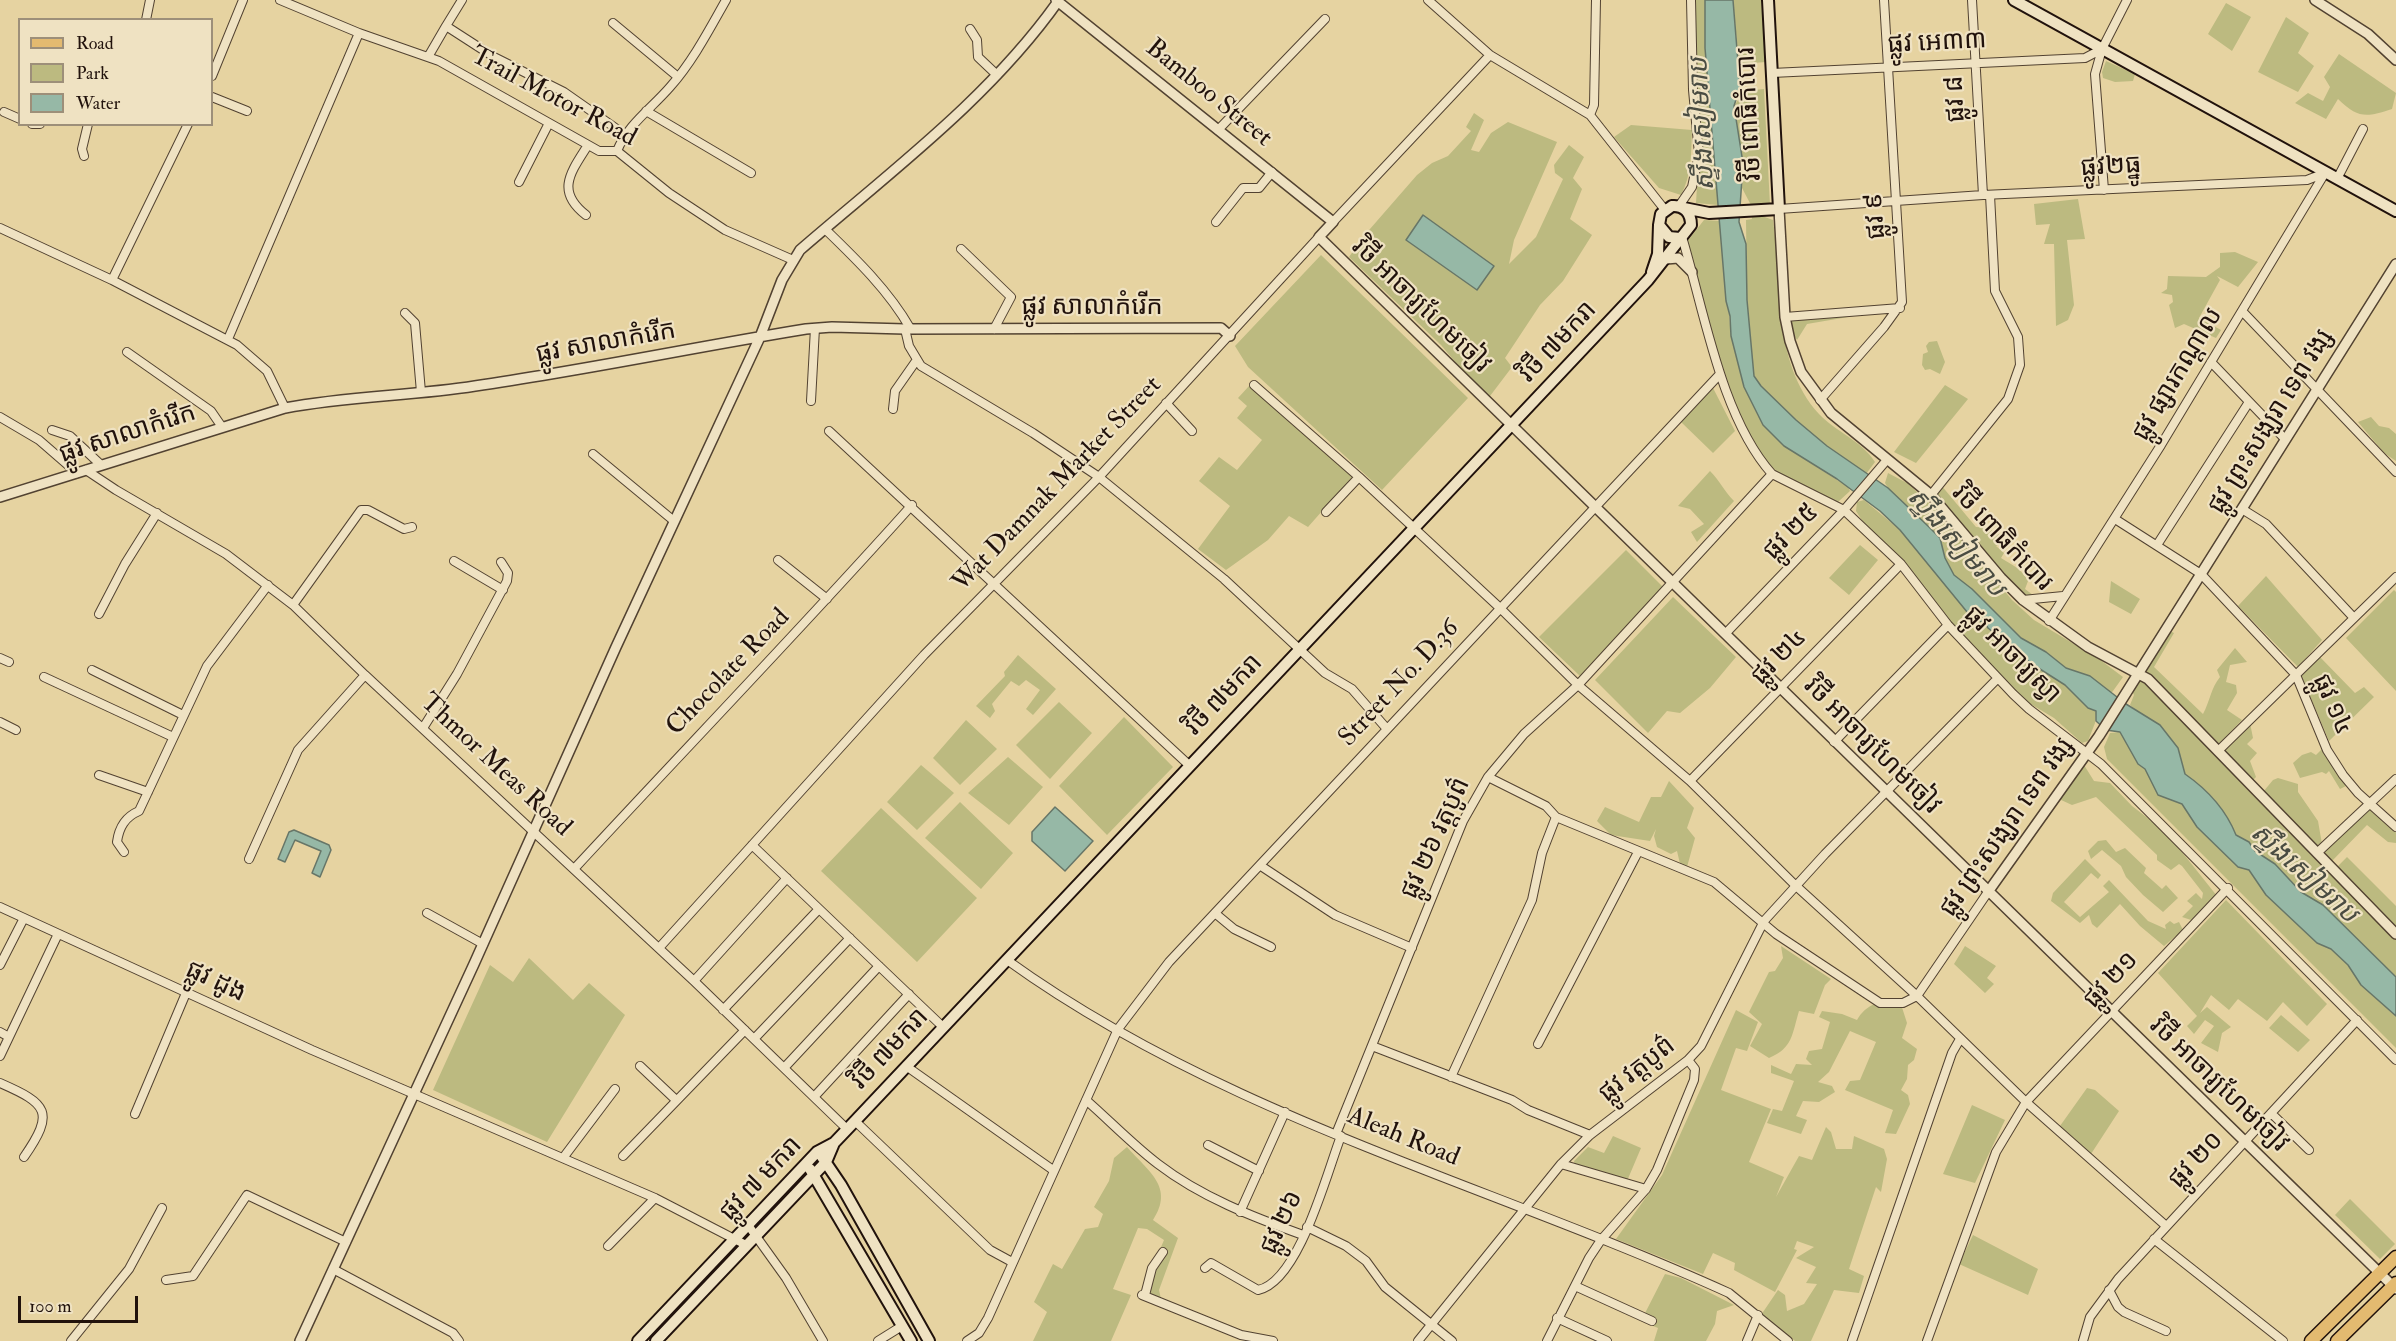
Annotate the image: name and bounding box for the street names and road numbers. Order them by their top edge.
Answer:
street label: ផ្លូវ អេ៣៣ [1887,26,1987,62]
street label: Bamboo Street [1138,34,1278,154]
street label: Trail Motor Road [465,41,641,155]
street label: វិថី ពោធិកំបោរ [1732,46,1770,182]
street label: ផ្លូវ ៨ [1940,75,1974,123]
street label: ផ្លូវ២ធ្នូ [2080,151,2142,185]
street label: ផ្លូវ ៩ [1860,191,1894,241]
street label: វិថី អាចារ្យហែមចៀវ [1344,233,1496,381]
street label: ផ្លូវ សាលាកំរើក [1021,292,1163,324]
street label: វិថី ៧មករា [1514,296,1604,390]
street label: ផ្លូវ ផ្សារកណ្តាល [2127,303,2231,447]
street label: ផ្លូវ សាលាកំរើក [533,316,679,372]
street label: ផ្លូវ ព្រះសង្ឃរា ទេព វង្ស [2203,324,2341,520]
street label: Wat Damnak Market Street [947,371,1169,599]
street label: ផ្លូវ សាលាកំរើក [56,398,200,472]
street label: វិថី ពោធិកំបោរ [1944,479,2058,599]
street label: ផ្លូវ ២៥ [1758,498,1826,568]
street label: ផ្លូវ អាចារ្យស្វា [1956,601,2066,711]
street label: Chocolate Road [661,603,797,743]
street label: Street No. D.36 [1333,614,1467,754]
street label: ផ្លូវ ២៤ [1746,623,1814,693]
street label: វិថី ៧មករា [1180,649,1270,743]
street label: ផ្លូវ ១៤ [2304,670,2358,740]
street label: វិថី អាចារ្យហែមចៀវ [1796,672,1946,822]
street label: Thmor Meas Road [413,688,577,844]
street label: ផ្លូវ ព្រះសង្ឃរា ទេព វង្ស [1934,732,2082,924]
street label: ផ្លូវ ២៦ វត្តបូព៌ [1395,773,1479,905]
street label: ផ្លូវ ២១ [2078,946,2146,1016]
street label: ផ្លូវ ដូង [180,955,250,1011]
street label: វិថី ៧មករា [846,1003,936,1097]
street label: វិថី អាចារ្យហែមចៀវ [2142,1012,2294,1160]
street label: ផ្លូវ វត្តបូព៌ [1594,1031,1682,1111]
street label: Aleah Road [1342,1101,1464,1175]
street label: ផ្លូវ ២០ [2163,1126,2231,1196]
street label: ផ្លូវ ៧ មករា [714,1131,810,1229]
street label: ផ្លូវ ២៦ [1255,1186,1311,1260]

